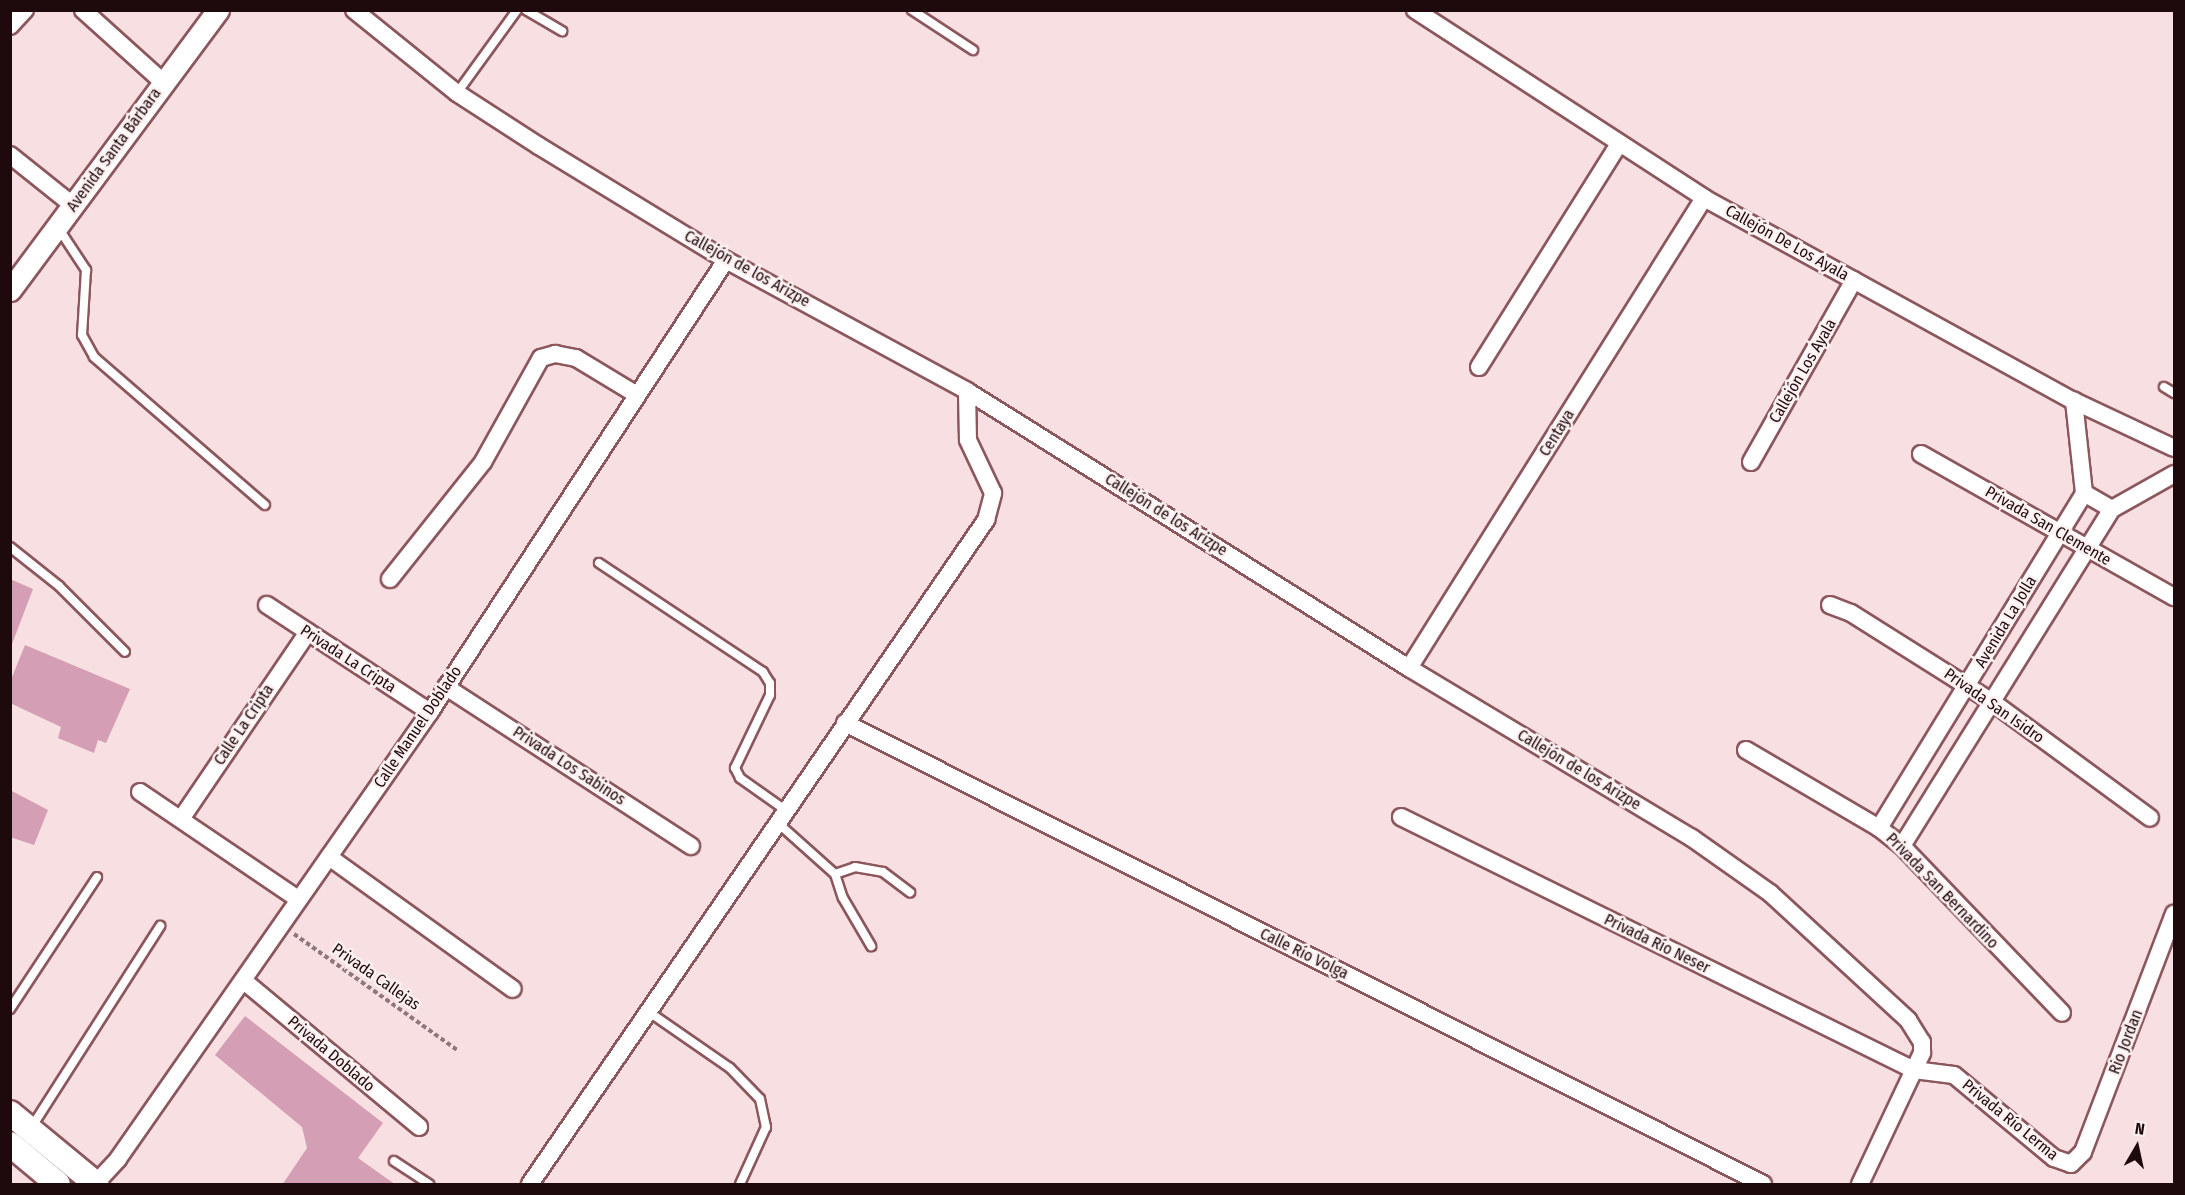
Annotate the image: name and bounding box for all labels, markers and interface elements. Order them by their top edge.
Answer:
street label: Avenida Santa Bárbara [63,84,165,216]
street label: Callejón De Los Ayala [1722,201,1852,285]
street label: Callejón de los Arizpe [681,226,813,312]
street label: Callejón Los Ayala [1765,315,1841,427]
street label: Centaya [1535,406,1579,460]
street label: Callejón de los Arizpe [1101,470,1231,560]
street label: Privada San Clemente [1982,482,2114,570]
street label: Avenida La Jolla [1971,573,2041,671]
street label: Privada La Cripta [297,621,399,697]
street label: Calle Manuel Doblado [370,662,466,792]
street label: Privada San Isidro [1940,664,2048,748]
street label: Calle La Cripta [210,681,278,769]
street label: Privada Los Sabinos [509,722,629,810]
street label: Callejón de los Arizpe [1514,726,1644,814]
street label: Privada San Bernardino [1882,829,2002,953]
street label: Privada Río Neser [1601,910,1713,978]
street label: Calle Río Volga [1257,924,1351,984]
street label: Privada Callejas [328,940,424,1014]
street label: Rio Jordan [2105,1007,2147,1077]
street label: Privada Doblado [284,1012,378,1096]
street label: Privada Río Lerma [1958,1075,2062,1165]
north arrow [2107,1117,2167,1177]
text: N [2134,1119,2146,1139]

